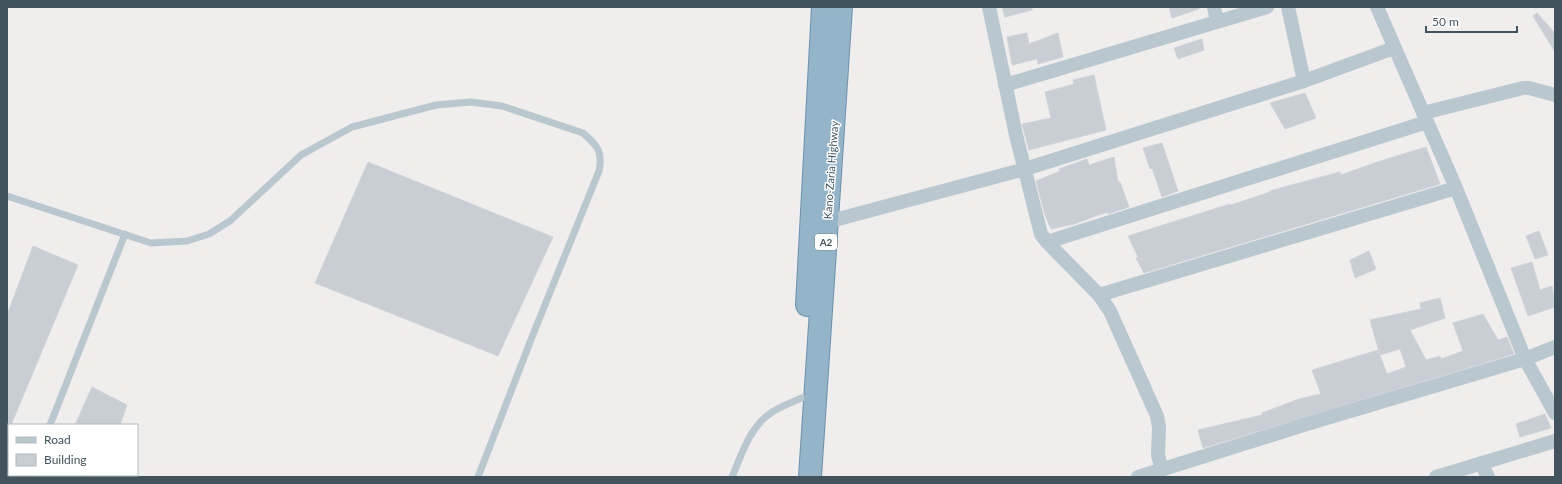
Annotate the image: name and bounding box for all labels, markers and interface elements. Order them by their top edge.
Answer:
scale bar [1426,8,1517,34]
text: 50 m [1432,14,1459,29]
street label: Kano-Zaria Highway [821,120,840,220]
road number: A2 [815,234,837,250]
legend [8,424,138,476]
text: Road [44,432,71,447]
text: Building [44,452,87,467]

